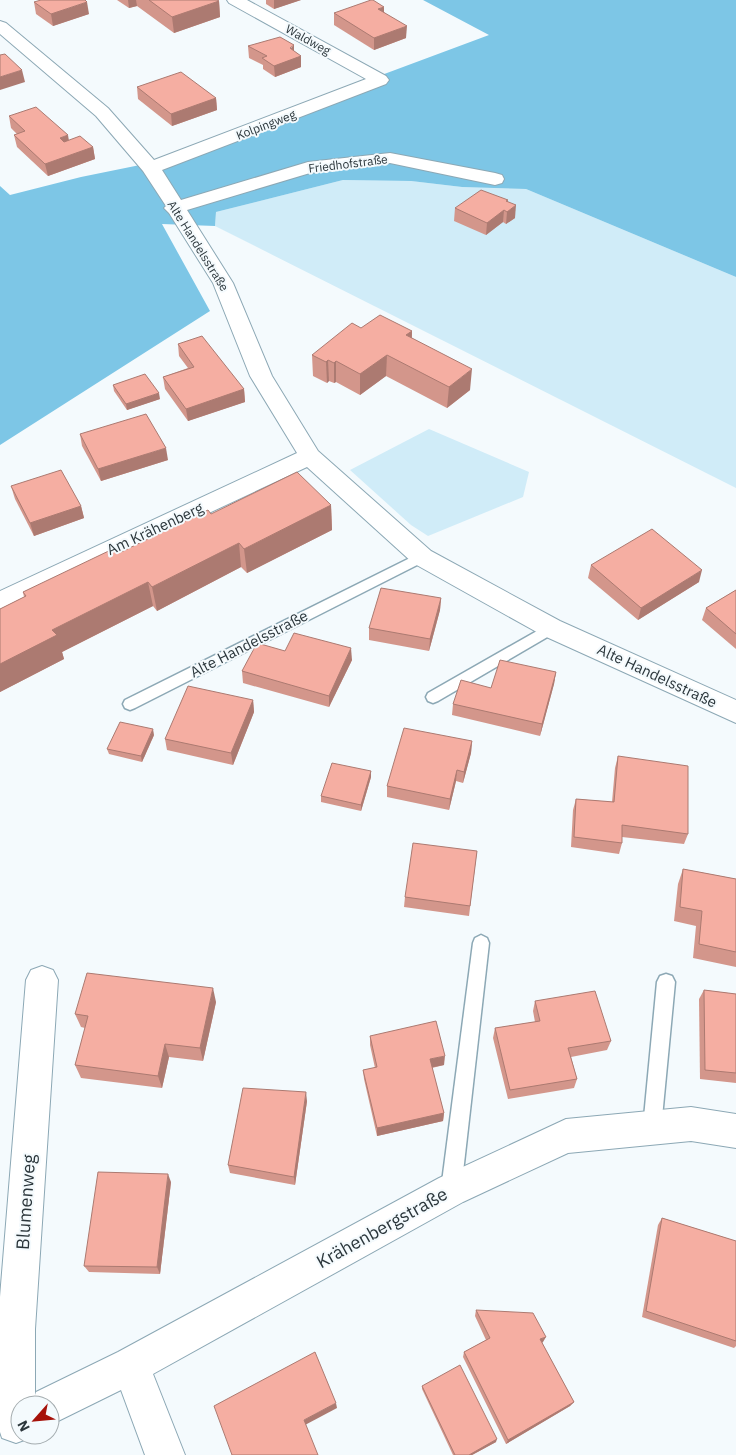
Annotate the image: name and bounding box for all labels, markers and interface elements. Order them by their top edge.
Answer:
street label: Waldweg [283,21,334,58]
street label: Kolpingweg [234,106,298,143]
street label: Friedhofstraße [307,151,389,176]
street label: Alte Handelsstraße [165,198,232,294]
street label: Am Krähenberg [103,498,206,559]
street label: Alte Handelsstraße [187,606,311,681]
street label: Alte Handelsstraße [594,640,720,712]
street label: Blumenweg [11,1153,40,1251]
street label: Krähenbergstraße [312,1182,451,1273]
north arrow [10,1395,60,1445]
text: N [13,1417,34,1435]

